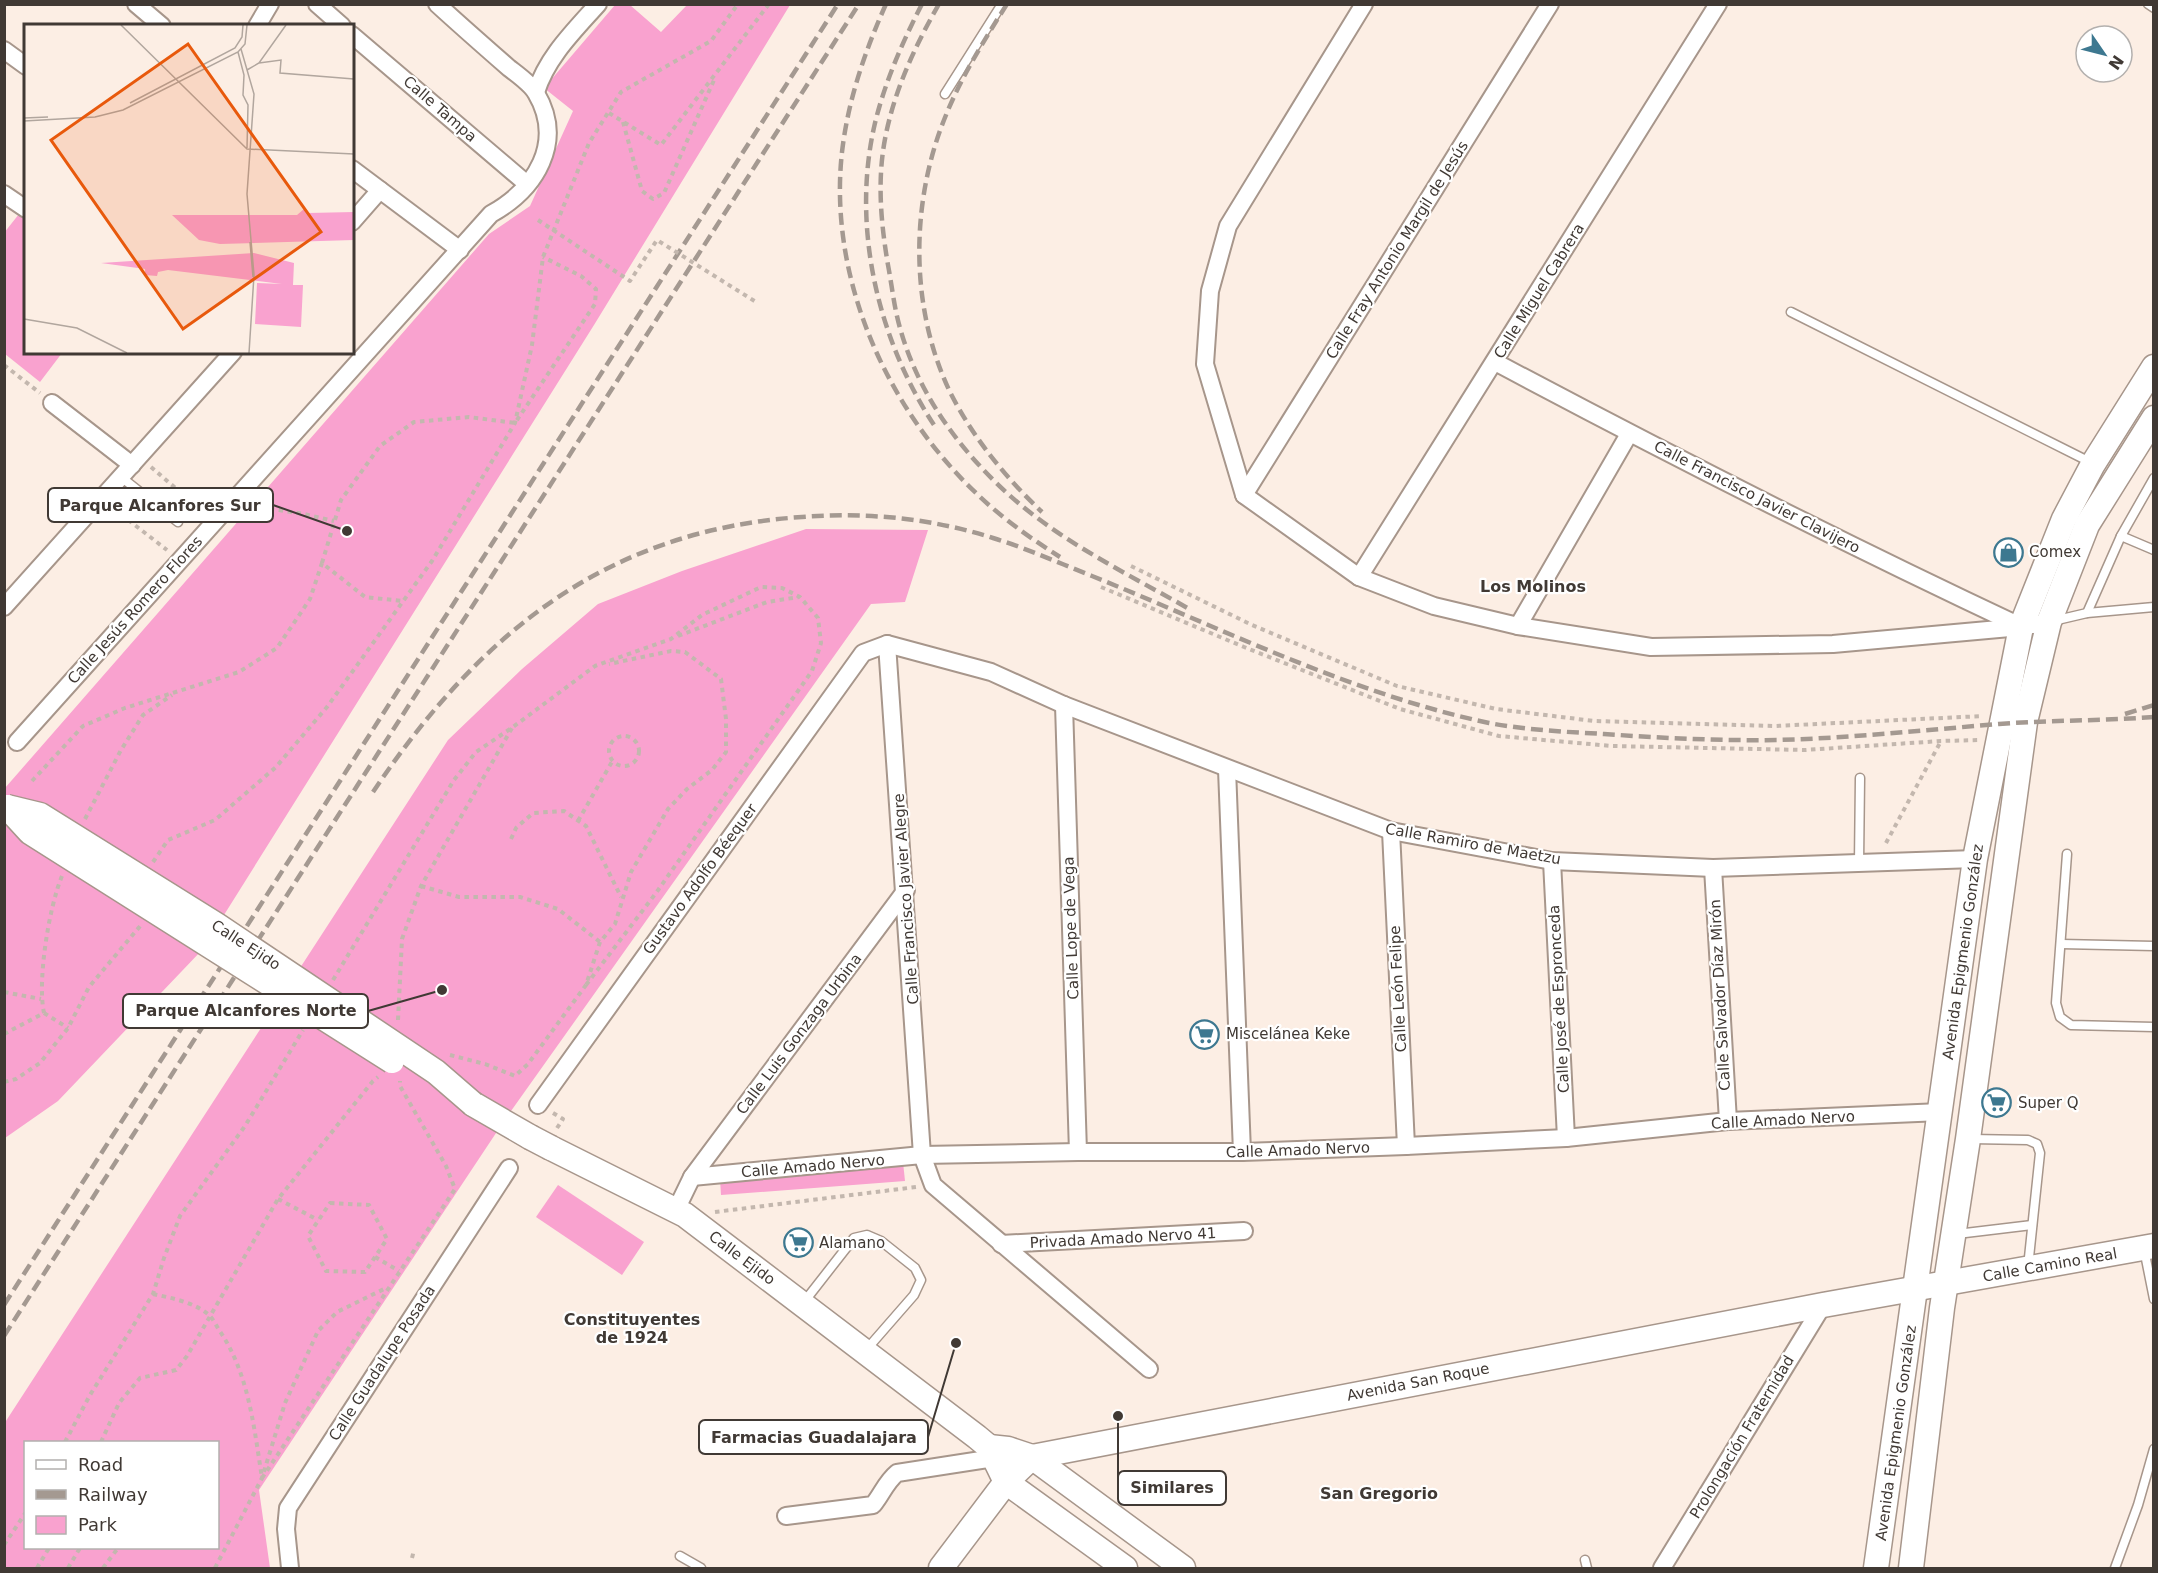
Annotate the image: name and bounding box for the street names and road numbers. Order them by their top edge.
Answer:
street label: Calle Tampa [400,72,480,146]
street label: Calle Fray Antonio Margil de Jesús [1322,137,1472,362]
street label: Calle Miguel Cabrera [1490,220,1588,362]
street label: Calle Francisco Javier Clavijero [1651,437,1863,557]
street label: Calle Jesús Romero Flores [64,532,206,688]
street label: Calle Francisco Javier Alegre [890,793,922,1005]
street label: Gustavo Adolfo Béequer [639,799,761,958]
street label: Calle Ramiro de Maetzu [1384,820,1562,868]
street label: Avenida Epigmenio González [1939,843,1987,1061]
street label: Calle Lope de Vega [1060,856,1082,1000]
street label: Calle Salvador Díaz Mirón [1706,899,1734,1091]
street label: Calle José de Espronceda [1545,904,1573,1094]
street label: Calle Ejido [208,916,284,974]
street label: Calle León Felipe [1386,925,1410,1053]
street label: Calle Luis Gonzaga Urbina [733,950,865,1118]
street label: Calle Amado Nervo [1711,1107,1855,1133]
street label: Calle Amado Nervo [1226,1138,1370,1162]
street label: Calle Amado Nervo [740,1151,886,1181]
street label: Privada Amado Nervo 41 [1029,1224,1217,1252]
street label: Calle Ejido [705,1227,779,1289]
street label: Calle Camino Real [1981,1244,2119,1286]
street label: Calle Guadalupe Posada [325,1282,439,1444]
street label: Avenida Epigmenio González [1872,1324,1920,1542]
street label: Prolongación Fraternidad [1686,1352,1798,1522]
street label: Avenida San Roque [1345,1359,1491,1405]

